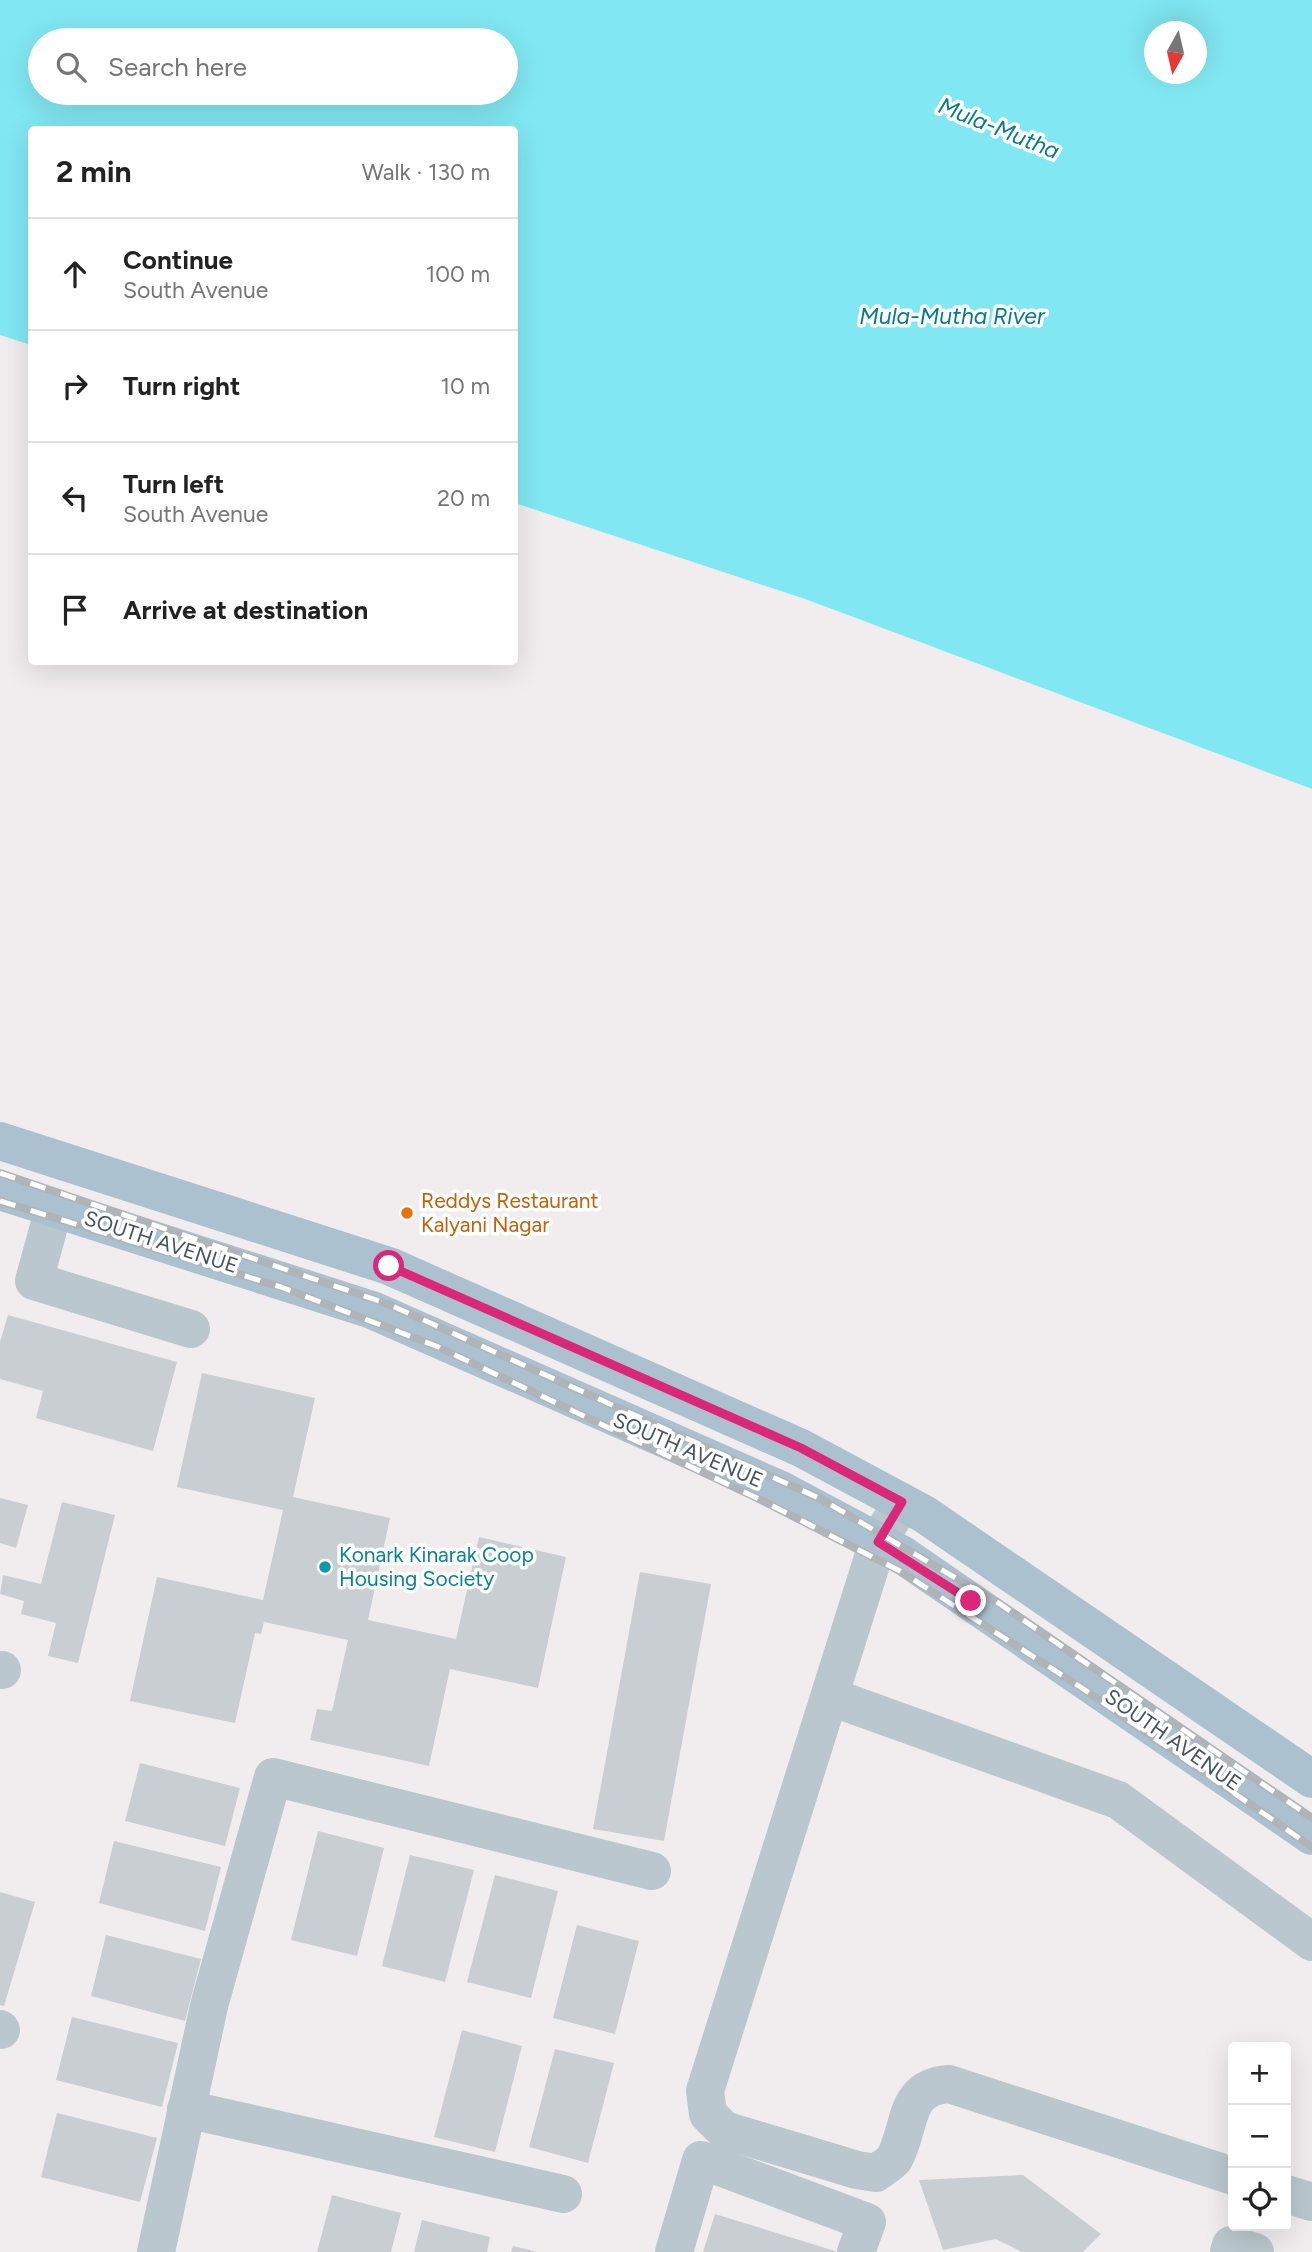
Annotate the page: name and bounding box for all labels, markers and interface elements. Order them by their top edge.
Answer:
north arrow [1144,21,1207,84]
search box [28,28,518,105]
icon: search [52,48,90,86]
text: Search here [108,51,247,83]
water label: Mula-Mutha [934,91,1064,165]
text: 2 min [56,153,132,190]
text: Walk · 130 m [362,158,490,186]
text: Continue [123,244,233,276]
icon: ahead [56,255,94,293]
text: 100 m [426,260,490,288]
text: South Avenue [123,276,268,304]
water label: Mula-Mutha River [859,302,1046,330]
icon: right [56,367,94,405]
text: Turn right [123,370,240,402]
text: 10 m [441,372,490,400]
text: Turn left [123,468,224,500]
icon: left [56,479,94,517]
text: 20 m [437,484,490,512]
text: South Avenue [123,500,268,528]
icon: arrive [56,591,94,629]
text: Arrive at destination [123,594,368,626]
place label: Reddys Restaurant Kalyani Nagar [421,1188,598,1237]
street label: SOUTH AVENUE [81,1205,241,1278]
marker: Reddys Restaurant Kalyani Nagar [399,1205,415,1221]
route start [373,1250,404,1281]
street label: SOUTH AVENUE [610,1407,767,1492]
place label: Konark Kinarak Coop Housing Society [339,1542,534,1591]
marker: Konark Kinarak Coop Housing Society [317,1559,333,1575]
route end [955,1585,986,1616]
street label: SOUTH AVENUE [1100,1683,1246,1796]
map controls [1228,2042,1291,2231]
button: + [1228,2042,1291,2105]
button: − [1228,2105,1291,2168]
button: locate [1228,2168,1291,2231]

